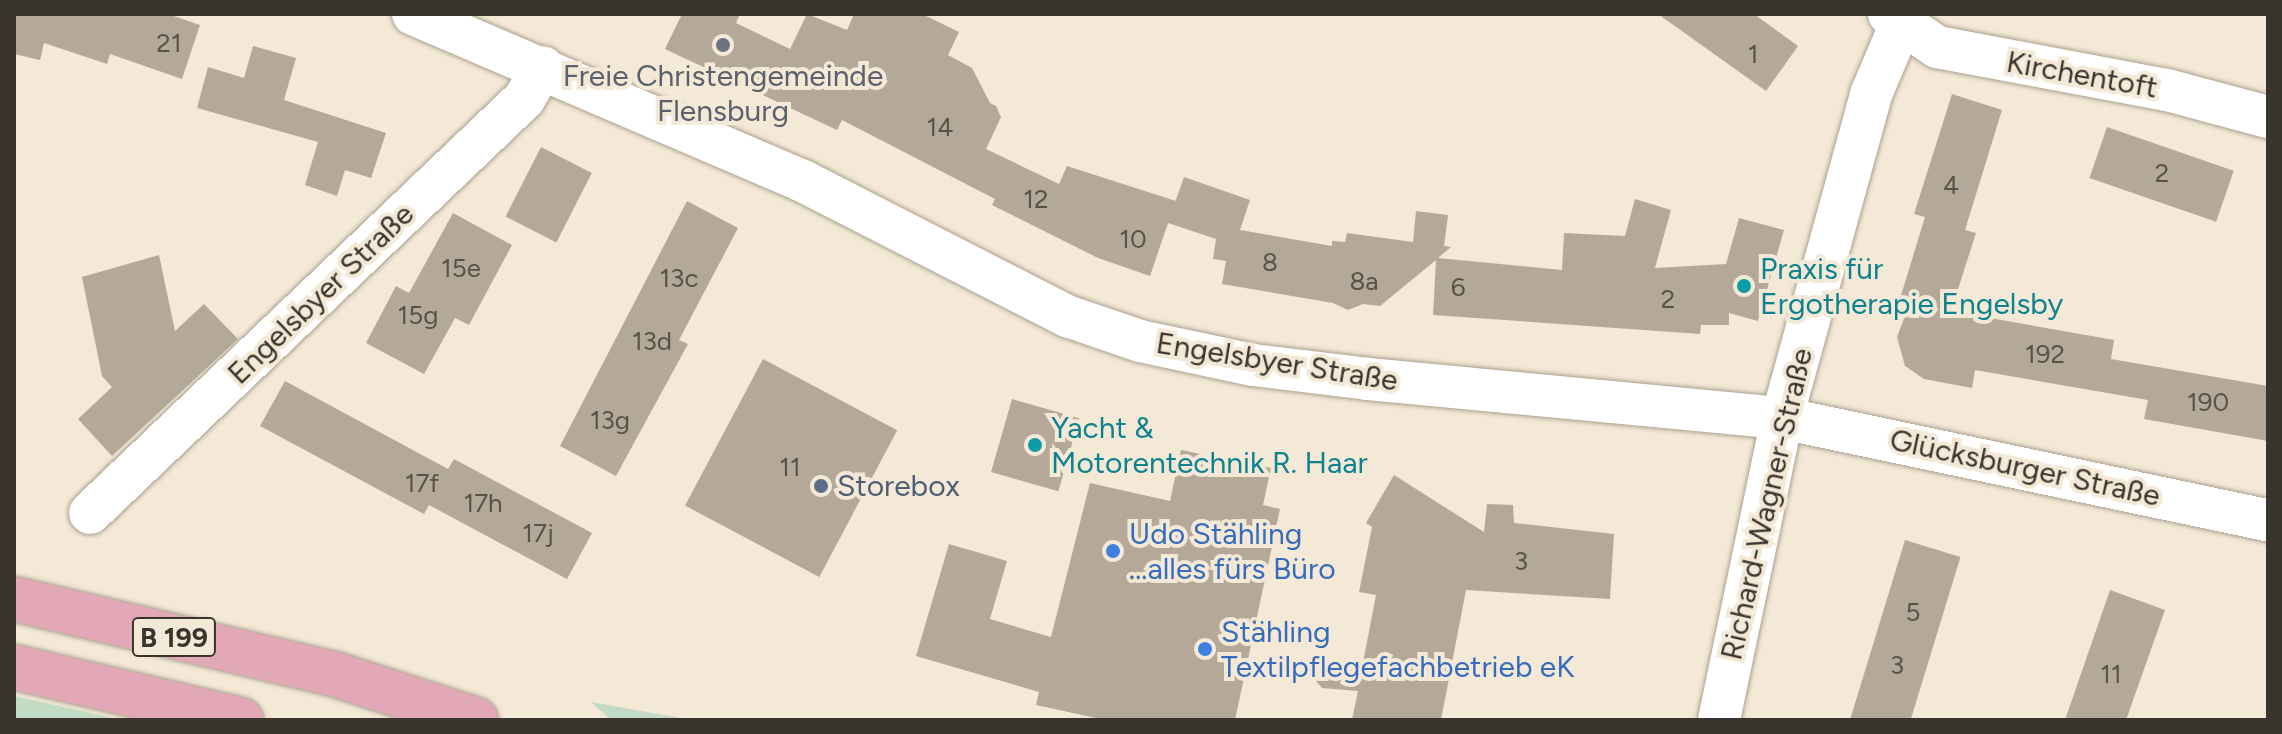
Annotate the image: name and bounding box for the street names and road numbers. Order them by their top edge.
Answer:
street label: Kirchentoft [2004,44,2160,106]
street label: Engelsbyer Straße [221,196,421,392]
street label: Engelsbyer Straße [1154,325,1400,399]
street label: Richard-Wagner-Straße [1714,345,1820,663]
street label: Glücksburger Straße [1887,422,2163,514]
road number: B 199 [130,613,218,661]

